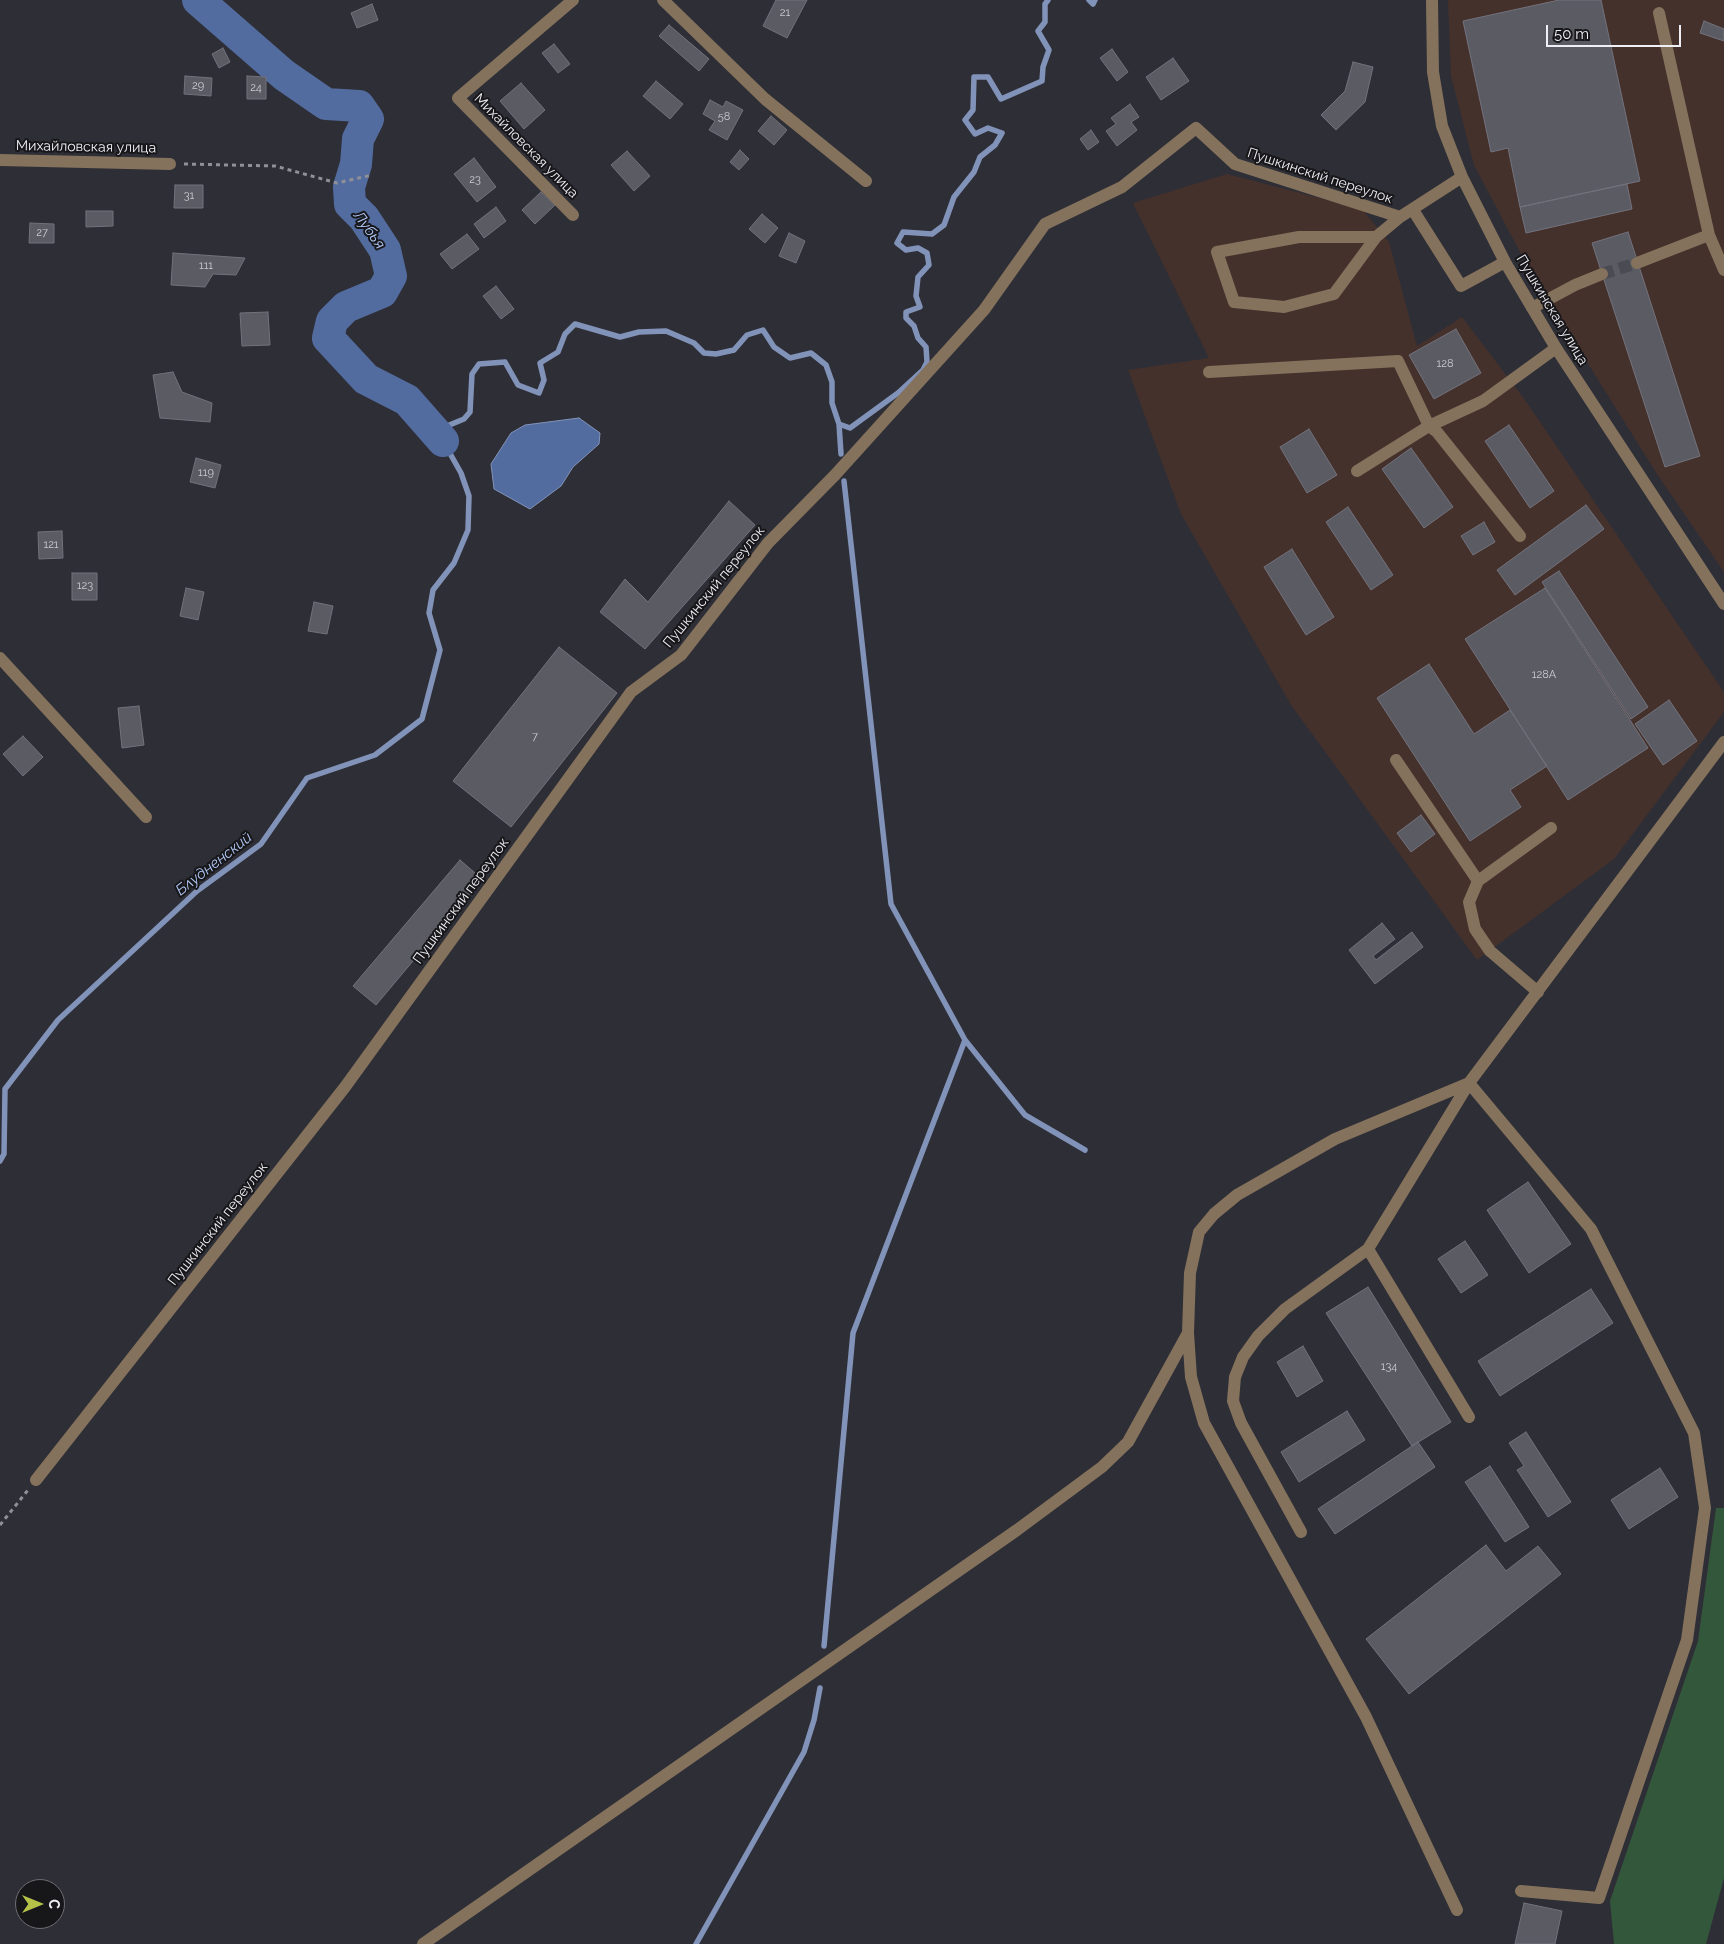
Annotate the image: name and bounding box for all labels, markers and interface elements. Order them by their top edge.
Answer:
house number: 21 [780,6,790,20]
scale bar [1549,15,1684,47]
text: 50 m [1554,25,1589,43]
house number: 29 [192,79,204,93]
house number: 24 [250,81,262,95]
street label: Михайловская улица [470,90,582,202]
house number: 58 [718,110,730,124]
street label: Михайловская улица [16,137,156,157]
street label: Пушкинский переулок [1245,145,1395,207]
house number: 23 [469,173,481,187]
house number: 31 [184,189,194,203]
water label: Лубья [349,207,389,253]
house number: 27 [36,226,48,240]
street label: Пушкинская улица [1512,252,1592,368]
house number: 111 [199,259,213,273]
house number: 128 [1437,357,1453,371]
house number: 119 [198,466,214,480]
street label: Пушкинский переулок [660,523,768,651]
house number: 121 [43,538,59,552]
house number: 123 [77,579,93,593]
house number: 128А [1532,668,1556,682]
house number: 7 [532,730,538,744]
water label: Блудненский [172,829,256,899]
street label: Пушкинский переулок [410,835,512,967]
street label: Пушкинский переулок [165,1159,271,1289]
house number: 134 [1381,1360,1397,1374]
north arrow [15,1879,65,1929]
text: С [46,1899,62,1909]

